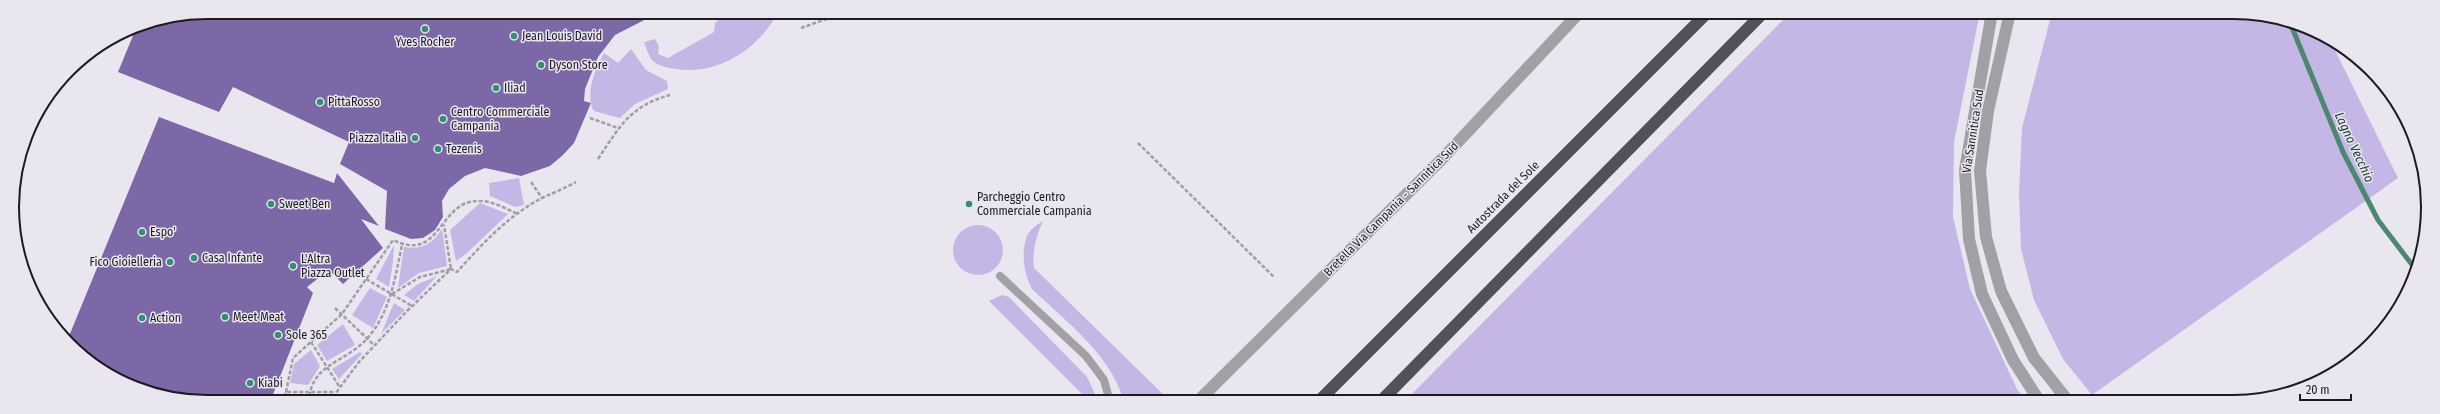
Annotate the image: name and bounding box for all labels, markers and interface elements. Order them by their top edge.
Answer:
marker: Yves Rocher [420,24,430,34]
place label: Jean Louis David [522,29,602,43]
marker: Jean Louis David [509,31,519,41]
place label: Yves Rocher [396,35,455,49]
place label: Dyson Store [549,58,608,72]
marker: Dyson Store [536,60,546,70]
place label: Iliad [504,81,526,95]
marker: Iliad [491,83,501,93]
street label: Via Sannitica Sud [1959,88,1987,174]
place label: PittaRosso [328,95,380,109]
marker: PittaRosso [315,97,325,107]
place label: Centro Commerciale Campania [451,105,549,133]
water label: Lagno Vecchio [2332,110,2377,185]
marker: Centro Commerciale Campania [438,114,448,124]
place label: Piazza Italia [349,131,407,145]
marker: Piazza Italia [410,133,420,143]
street label: Bretella Via Campania - Sannitica Sud [1321,139,1461,279]
place label: Tezenis [446,142,482,156]
marker: Tezenis [433,144,443,154]
street label: Autostrada del Sole [1464,158,1542,236]
place label: Parcheggio Centro Commerciale Campania [977,190,1092,218]
place label: Sweet Ben [279,197,330,211]
marker: Sweet Ben [266,199,276,209]
marker: Parcheggio Centro Commerciale Campania [964,199,974,209]
place label: Espo' [150,225,176,239]
marker: Espo' [137,227,147,237]
place label: Casa Infante [202,251,262,265]
place label: L'Altra Piazza Outlet [301,252,365,280]
marker: Casa Infante [189,253,199,263]
place label: Fico Gioielleria [90,255,162,269]
marker: Fico Gioielleria [165,257,175,267]
marker: L'Altra Piazza Outlet [288,261,298,271]
place label: Meet Meat [233,310,284,324]
place label: Action [150,311,181,325]
marker: Meet Meat [220,312,230,322]
marker: Action [137,313,147,323]
place label: Sole 365 [286,328,327,342]
marker: Sole 365 [273,330,283,340]
place label: Kiabi [258,376,283,390]
scale bar [2300,376,2351,402]
marker: Kiabi [245,378,255,388]
text: 20 m [2306,383,2330,397]

